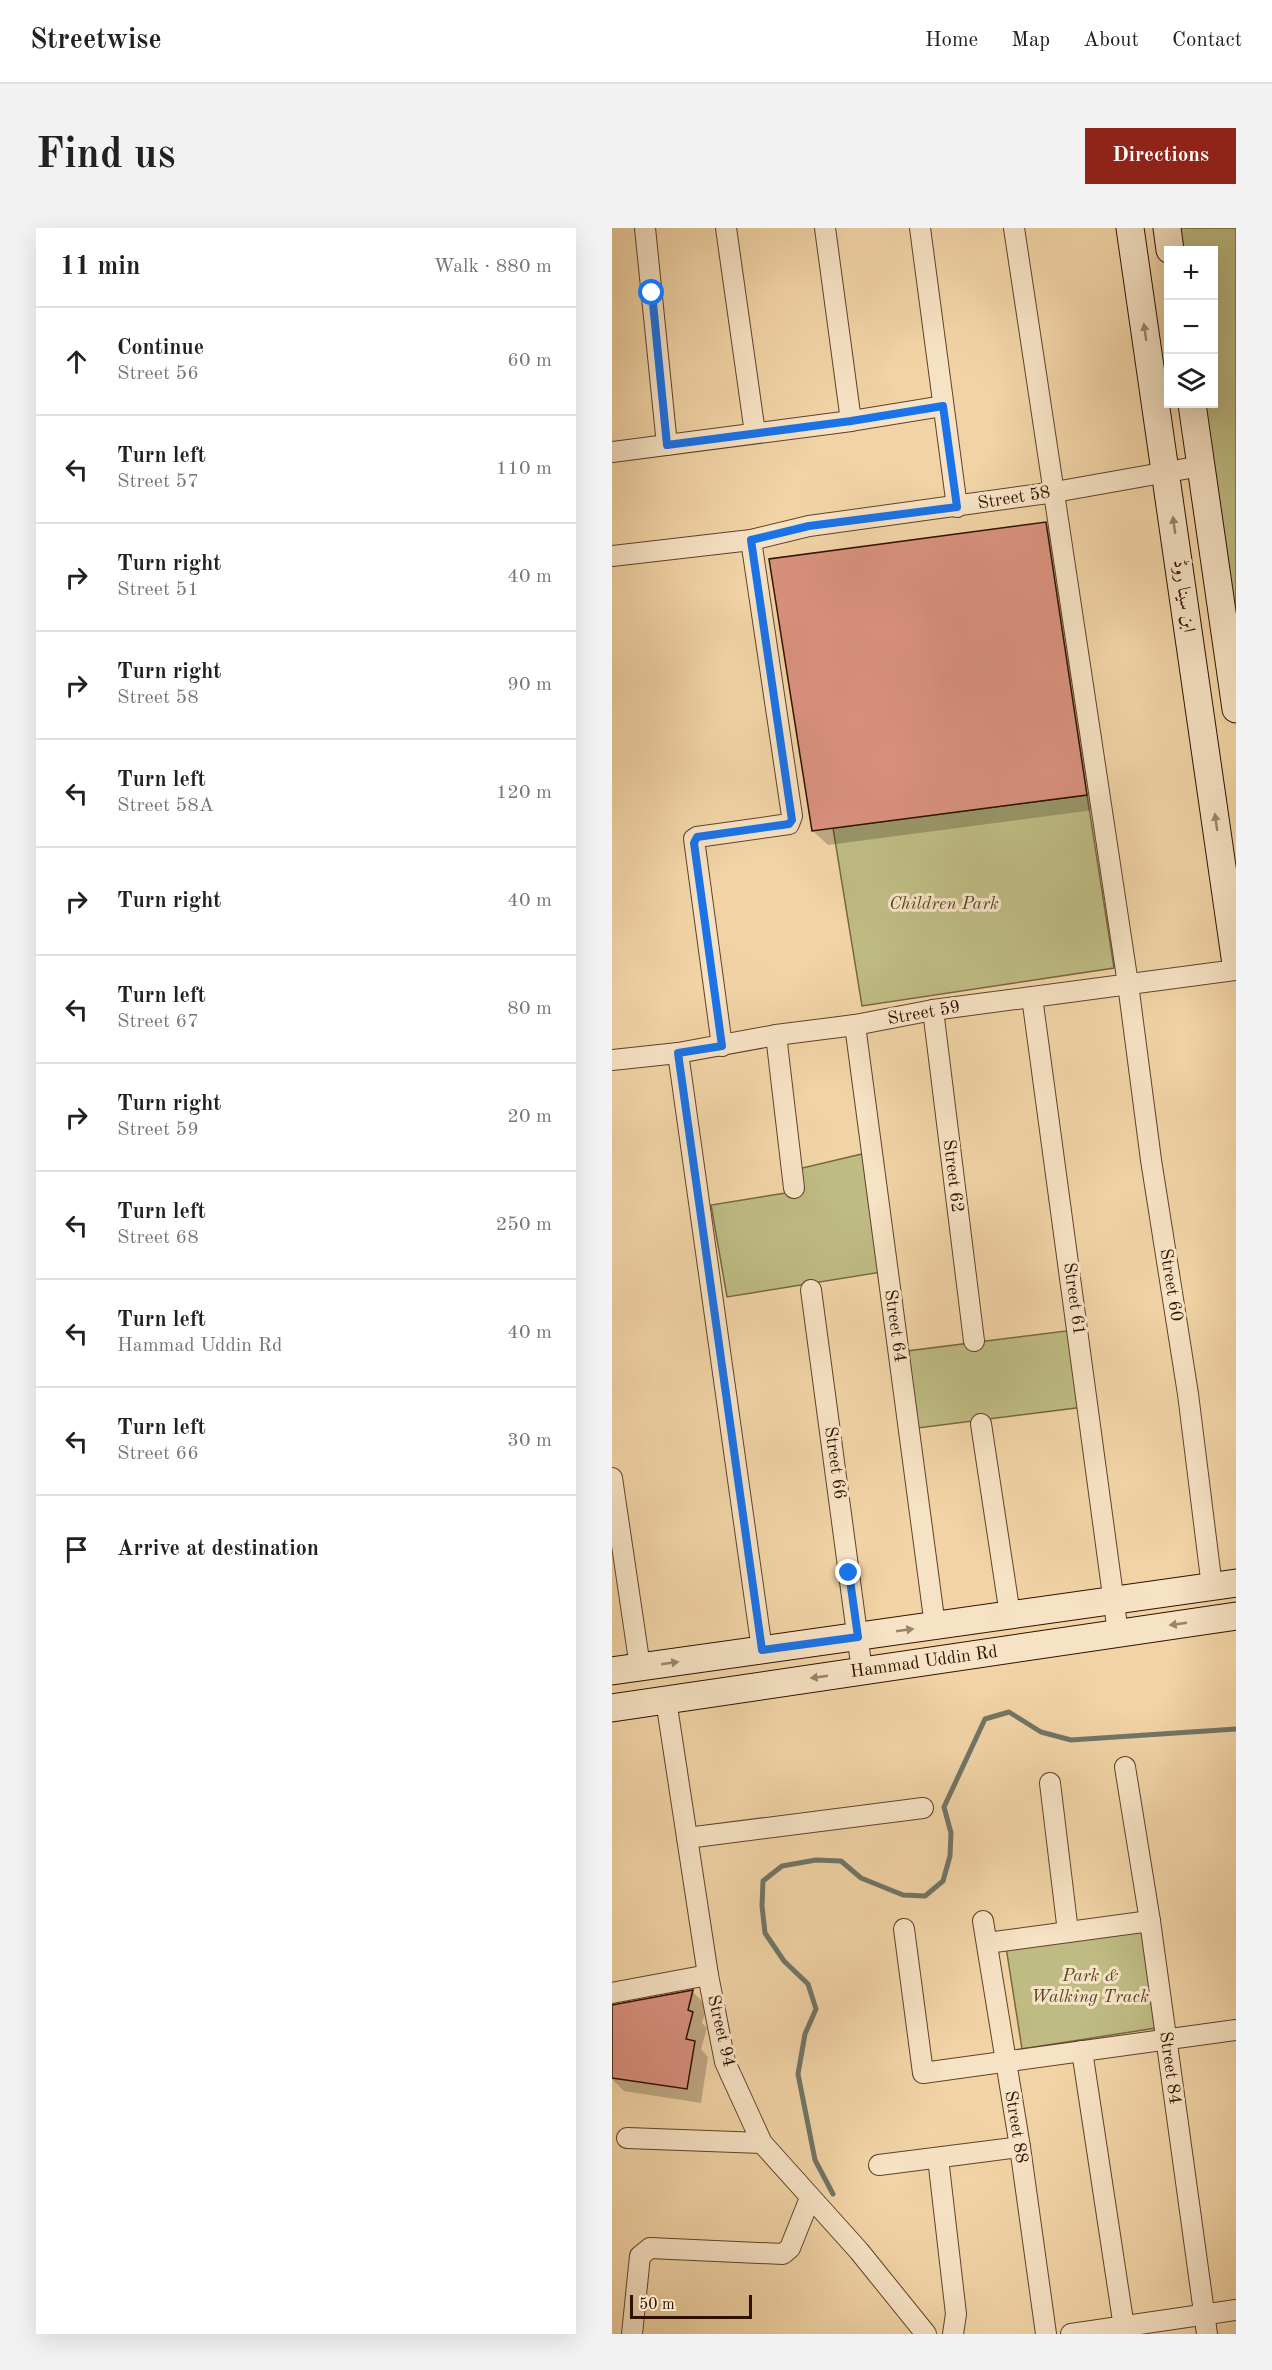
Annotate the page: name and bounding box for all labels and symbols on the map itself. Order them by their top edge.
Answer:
route start [638,279,664,305]
one-way arrow [1141,323,1150,342]
street label: Street 58 [976,483,1052,513]
one-way arrow [1169,516,1178,535]
street label: ابن سینا روڈ [1169,558,1200,634]
one-way arrow [1211,813,1221,832]
park label: Children Park [889,895,999,913]
street label: Street 59 [886,998,962,1028]
street label: Street 62 [940,1138,966,1214]
street label: Street 60 [1156,1247,1186,1323]
street label: Street 61 [1060,1261,1088,1337]
street label: Street 64 [881,1288,909,1364]
street label: Street 66 [821,1425,849,1501]
route end [835,1559,861,1585]
one-way arrow [1169,1620,1188,1629]
one-way arrow [895,1626,914,1635]
street label: Hammad Uddin Rd [849,1643,999,1681]
one-way arrow [661,1659,680,1668]
one-way arrow [809,1673,828,1682]
park label: Park & Walking Track [1031,1967,1149,2006]
street label: Street 94 [704,1993,738,2069]
street label: Street 84 [1156,2030,1184,2106]
street label: Street 88 [1001,2089,1031,2165]
scale bar [630,2292,752,2320]

